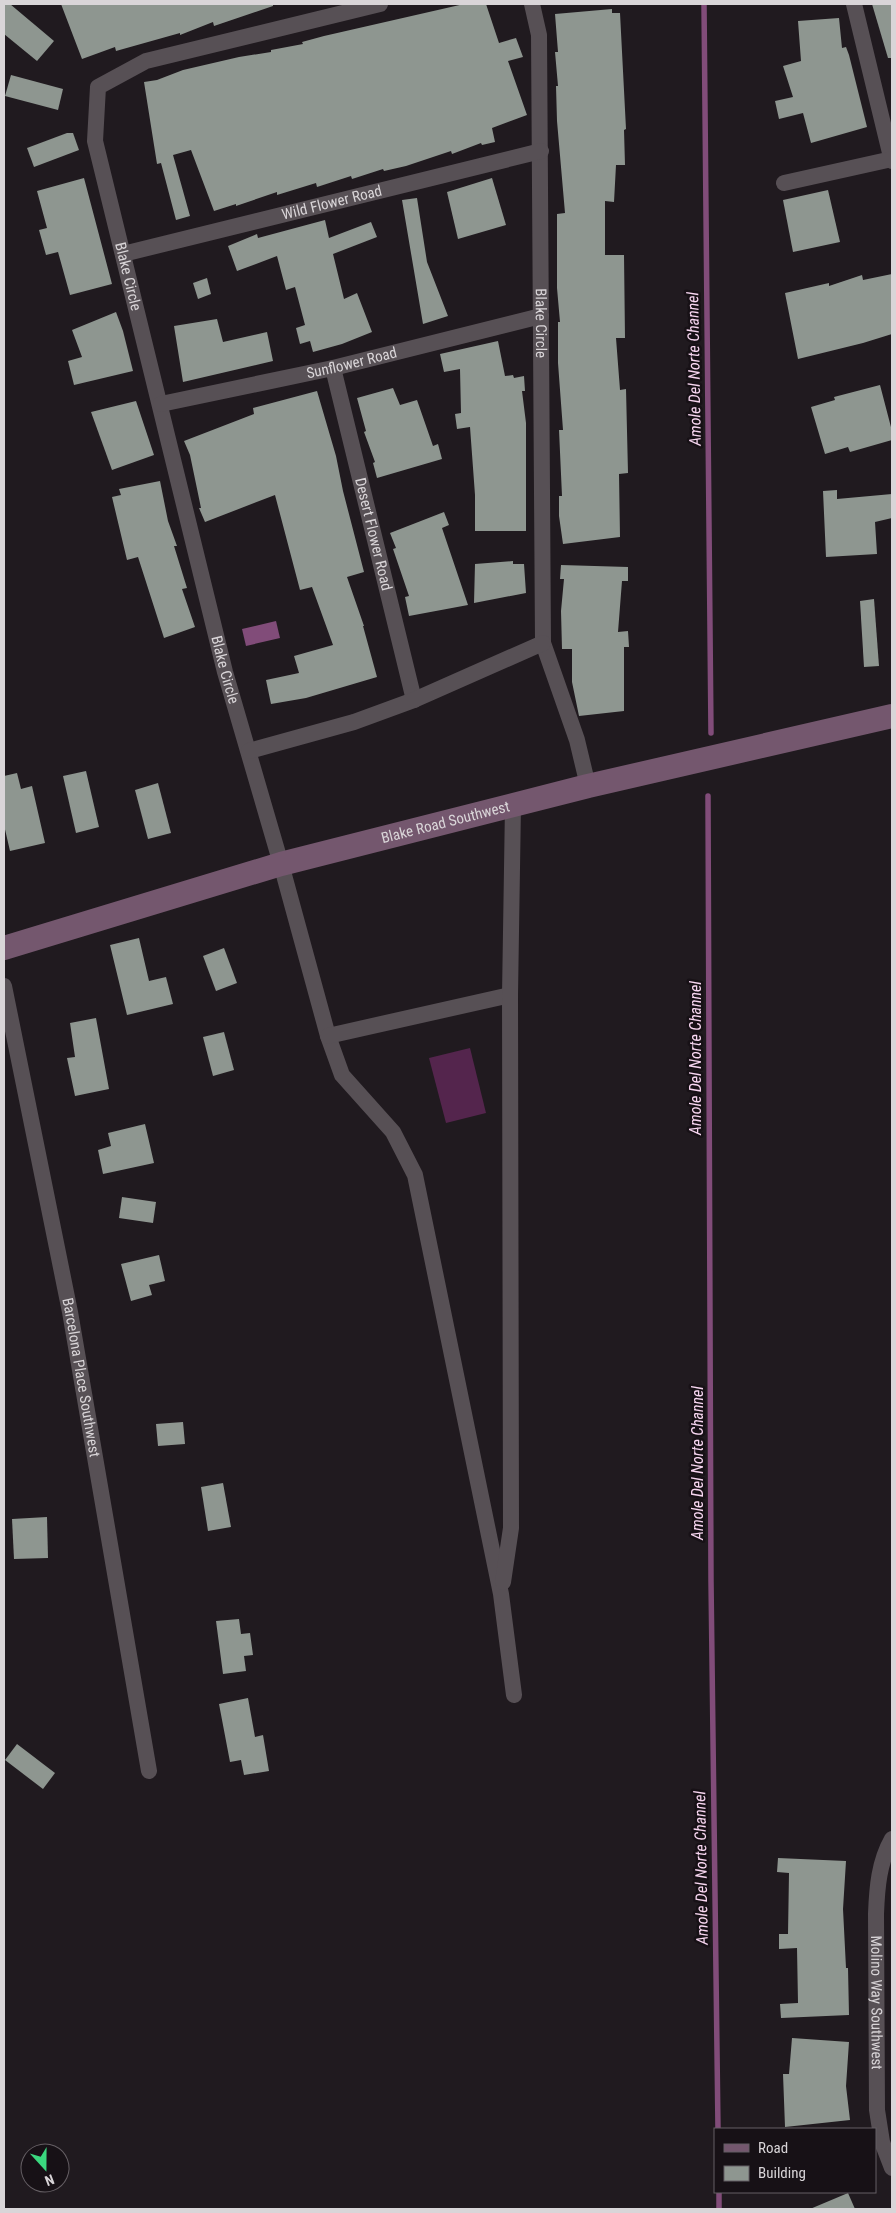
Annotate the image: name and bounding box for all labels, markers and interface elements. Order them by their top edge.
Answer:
street label: Wild Flower Road [280,182,384,224]
street label: Blake Circle [111,240,145,313]
street label: Blake Circle [532,288,550,358]
water label: Amole Del Norte Channel [683,291,705,447]
street label: Sunflower Road [305,343,399,382]
street label: Desert Flower Road [351,476,396,592]
street label: Blake Circle [207,634,243,706]
street label: Blake Road Southwest [379,797,511,847]
water label: Amole Del Norte Channel [686,981,705,1136]
street label: Barcelona Place Southwest [58,1296,104,1458]
water label: Amole Del Norte Channel [688,1386,707,1541]
water label: Amole Del Norte Channel [690,1790,712,1946]
street label: Molino Way Southwest [867,1935,886,2070]
legend [714,2128,876,2193]
text: Road [758,2139,788,2157]
north arrow [20,2143,70,2193]
text: Building [758,2164,806,2182]
text: N [43,2171,57,2189]

